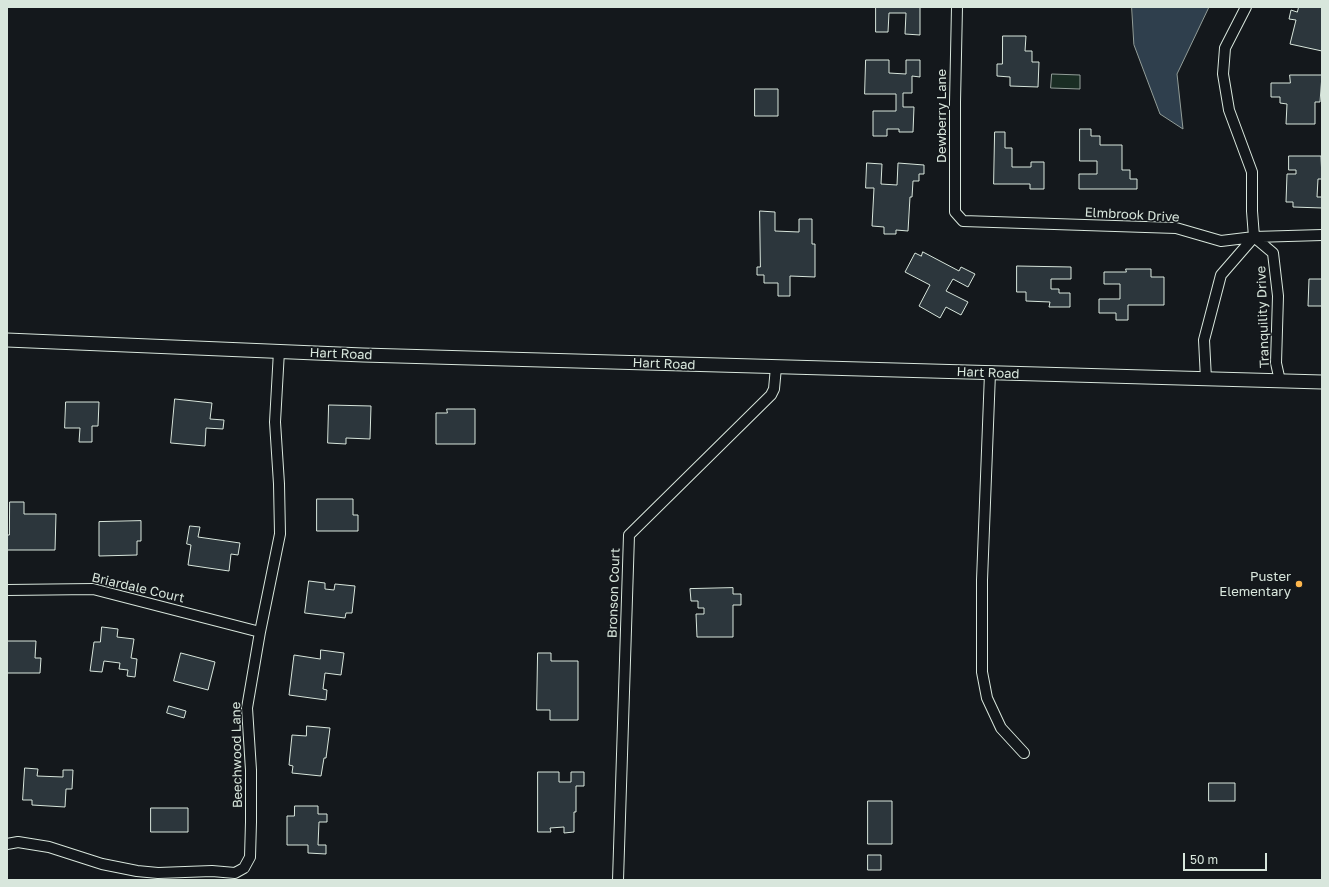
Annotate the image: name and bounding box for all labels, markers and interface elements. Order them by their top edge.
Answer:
street label: Dewberry Lane [934,69,950,163]
street label: Elmbrook Drive [1084,205,1180,225]
street label: Tranquility Drive [1253,266,1273,368]
street label: Hart Road [309,345,373,363]
street label: Hart Road [632,355,696,373]
street label: Hart Road [956,364,1020,382]
street label: Bronson Court [605,548,623,638]
place label: Puster Elementary [1219,569,1291,600]
street label: Briardale Court [90,570,186,606]
marker: Puster Elementary [1294,579,1304,589]
street label: Beechwood Lane [228,702,246,808]
scale bar [1185,845,1269,871]
text: 50 m [1190,852,1218,867]

